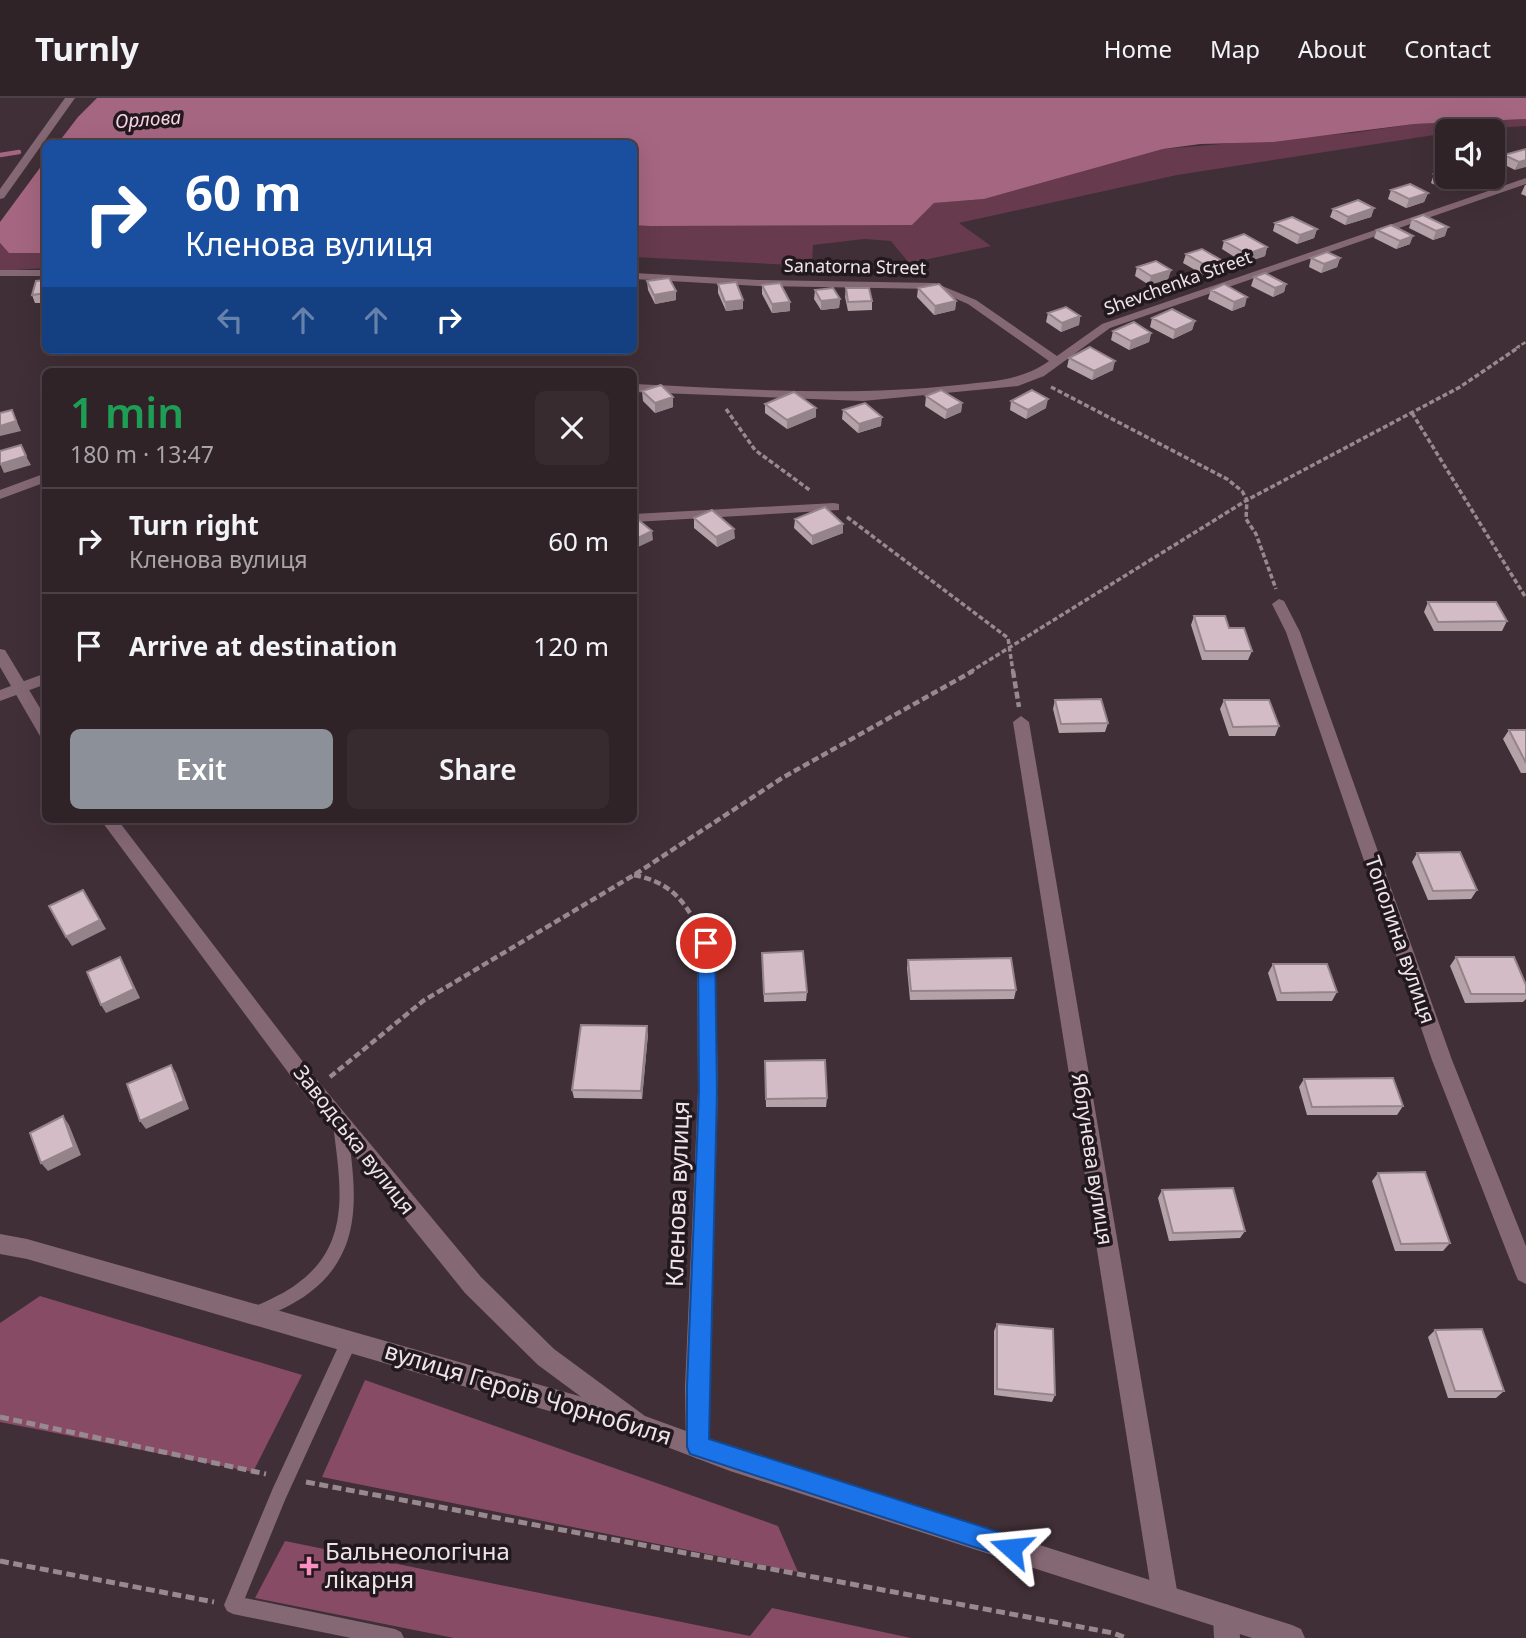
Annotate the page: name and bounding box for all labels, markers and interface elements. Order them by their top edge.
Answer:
text: Turnly [35,26,139,71]
text: Home [1104,32,1172,65]
text: Map [1210,32,1260,65]
text: About [1298,32,1366,65]
text: Contact [1404,32,1491,65]
water label: Орлова [114,104,182,134]
map controls [1435,119,1505,189]
button: sound [1435,119,1505,189]
text: 60 m [185,159,302,225]
icon: right [70,168,161,259]
text: Кленова вулиця [185,222,433,265]
street label: Shevchenka Street [1100,244,1255,320]
street label: Sanatorna Street [784,253,927,279]
icon: left [211,301,249,339]
icon: ahead [284,301,322,339]
icon: ahead [357,301,395,339]
icon: right [430,301,468,339]
text: 1 min [70,383,184,440]
button: close [535,391,609,465]
text: 180 m · 13:47 [70,438,214,470]
text: Turn right [129,507,259,543]
icon: right [70,522,108,560]
text: 60 m [548,523,609,559]
text: Кленова вулиця [129,543,308,575]
icon: arrive [70,627,108,665]
text: Arrive at destination [129,628,398,664]
text: 120 m [533,628,609,664]
button: Exit [70,729,333,809]
button: Share [347,729,609,809]
street label: Тополина вулиця [1359,852,1443,1027]
pin [676,913,736,973]
icon: arrive [687,924,725,962]
street label: Заводська вулиця [288,1059,422,1220]
street label: Яблунева вулиця [1066,1071,1120,1247]
street label: Кленова вулиця [657,1100,696,1288]
street label: вулиця Героїв Чорнобиля [381,1333,676,1452]
position arrow [974,1511,1048,1585]
place label: Бальнеологічна лікарня [325,1534,510,1595]
marker: Бальнеологічна лікарня [299,1556,319,1576]

